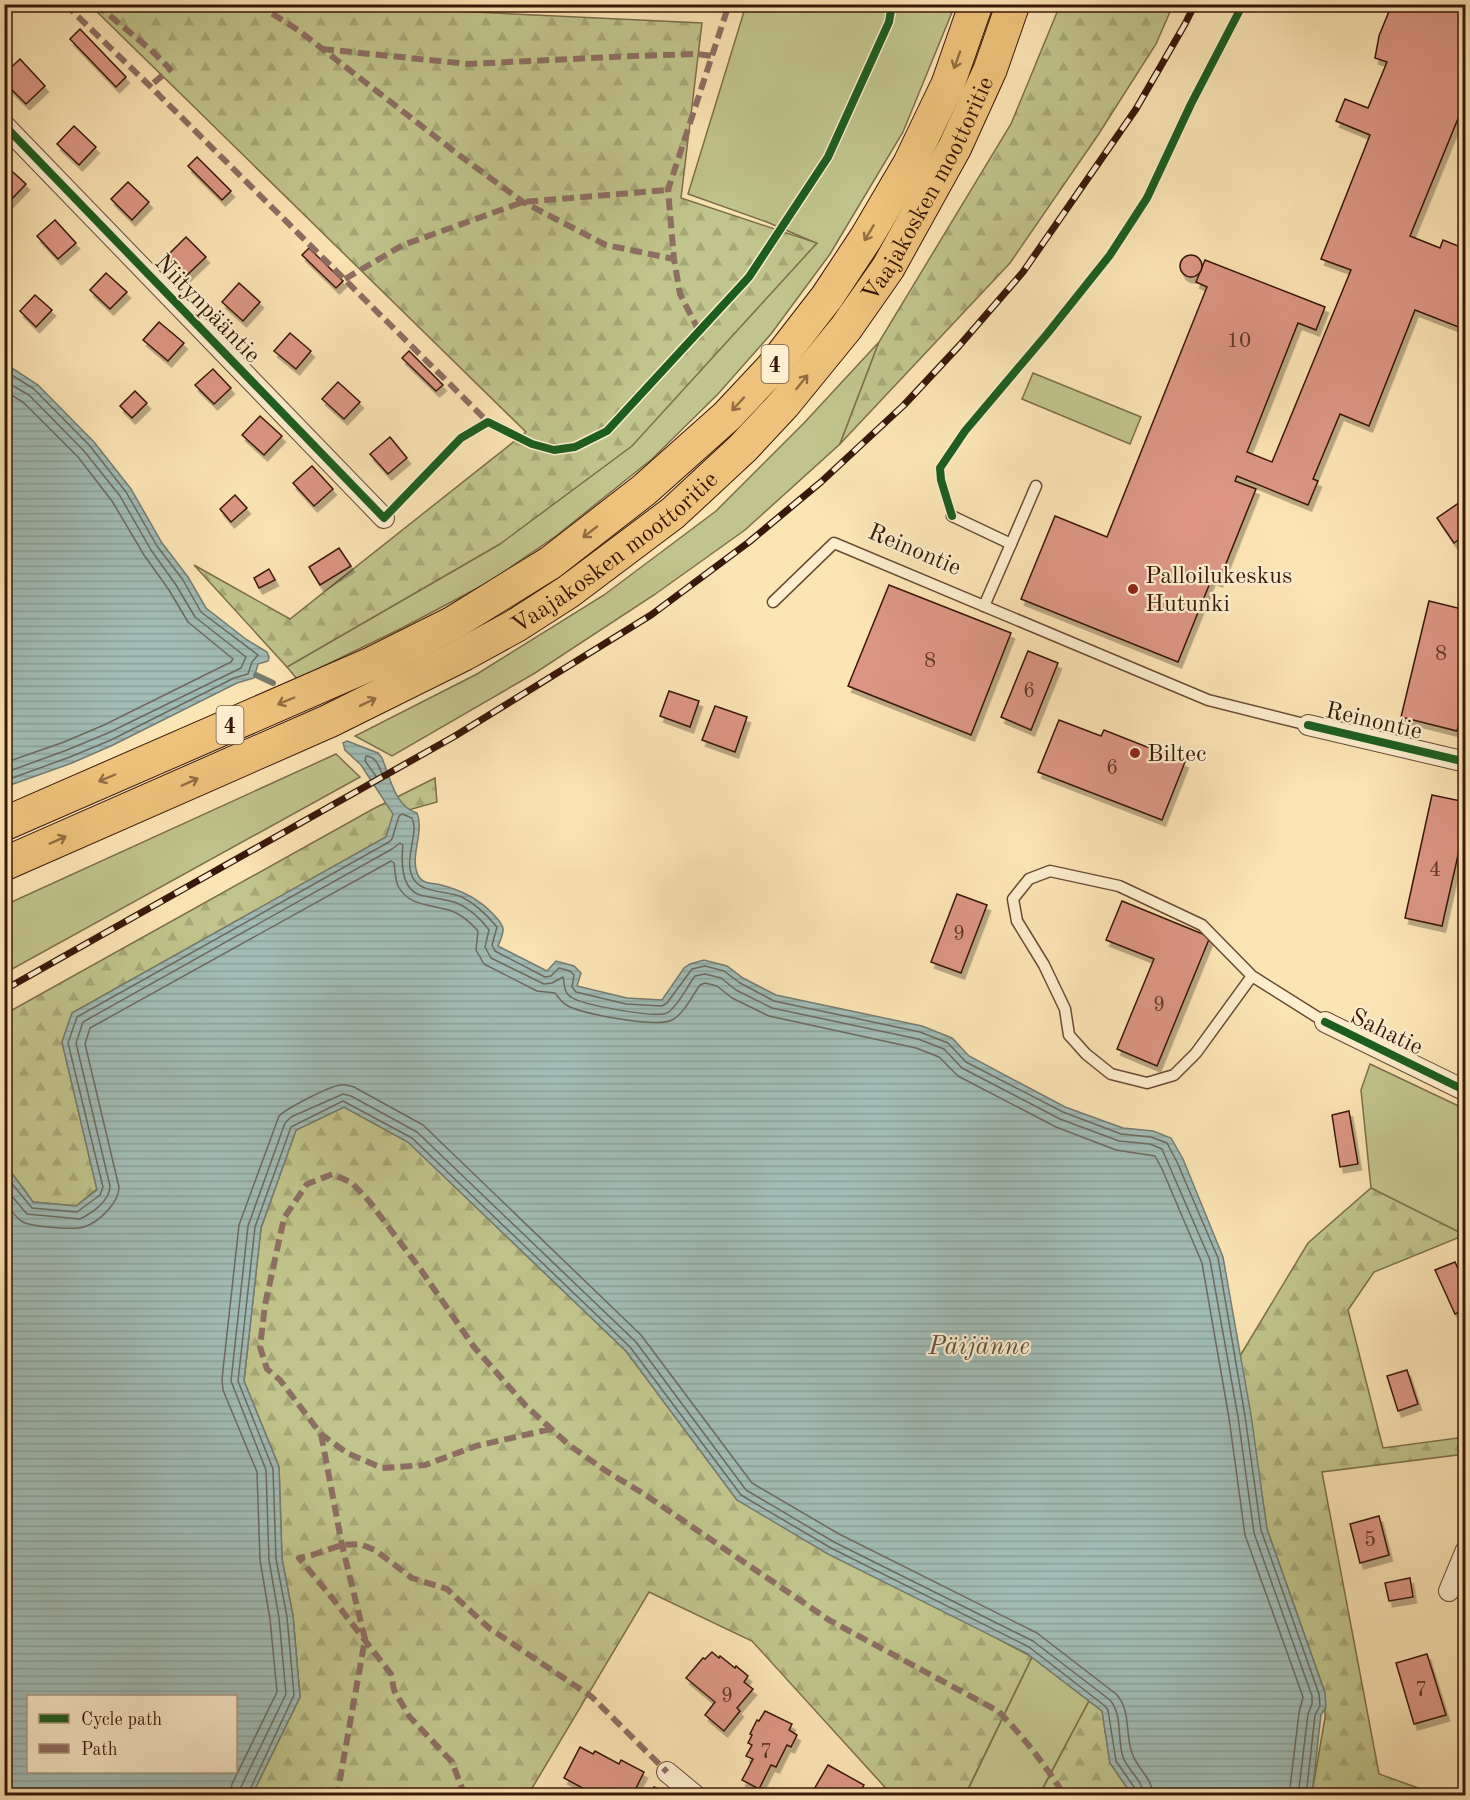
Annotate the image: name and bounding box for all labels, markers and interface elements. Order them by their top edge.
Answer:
one-way arrow [950,50,961,68]
street label: Vaajakosken moottoritie [858,73,999,307]
one-way arrow [862,224,874,241]
street label: Niitynpääntie [149,251,264,368]
house number: 10 [1227,331,1251,352]
road number: 4 [762,345,788,383]
one-way arrow [795,375,809,390]
one-way arrow [731,397,745,412]
street label: Vaajakosken moottoritie [508,468,723,639]
street label: Reinontie [864,521,964,581]
one-way arrow [583,525,599,538]
place label: Palloilukeskus Hutunki [1145,565,1292,617]
marker: Palloilukeskus Hutunki [1126,582,1140,596]
house number: 8 [1435,644,1447,665]
house number: 8 [924,651,936,672]
house number: 6 [1023,681,1035,702]
one-way arrow [359,695,377,707]
one-way arrow [277,696,296,707]
street label: Reinontie [1323,699,1424,745]
road number: 4 [216,706,244,744]
place label: Biltec [1147,743,1206,767]
marker: Biltec [1128,746,1142,760]
house number: 6 [1106,758,1118,779]
one-way arrow [99,773,117,784]
one-way arrow [181,775,199,787]
one-way arrow [48,834,67,845]
house number: 4 [1429,860,1441,881]
house number: 9 [953,924,965,945]
house number: 9 [1153,995,1165,1016]
street label: Sahatie [1346,1005,1426,1061]
water label: Päijänne [927,1334,1030,1360]
house number: 5 [1364,1530,1376,1551]
house number: 7 [1415,1680,1427,1701]
house number: 9 [721,1686,733,1707]
legend [27,1695,237,1773]
text: Cycle path [81,1711,162,1729]
text: Path [81,1741,118,1759]
house number: 7 [760,1742,772,1763]

